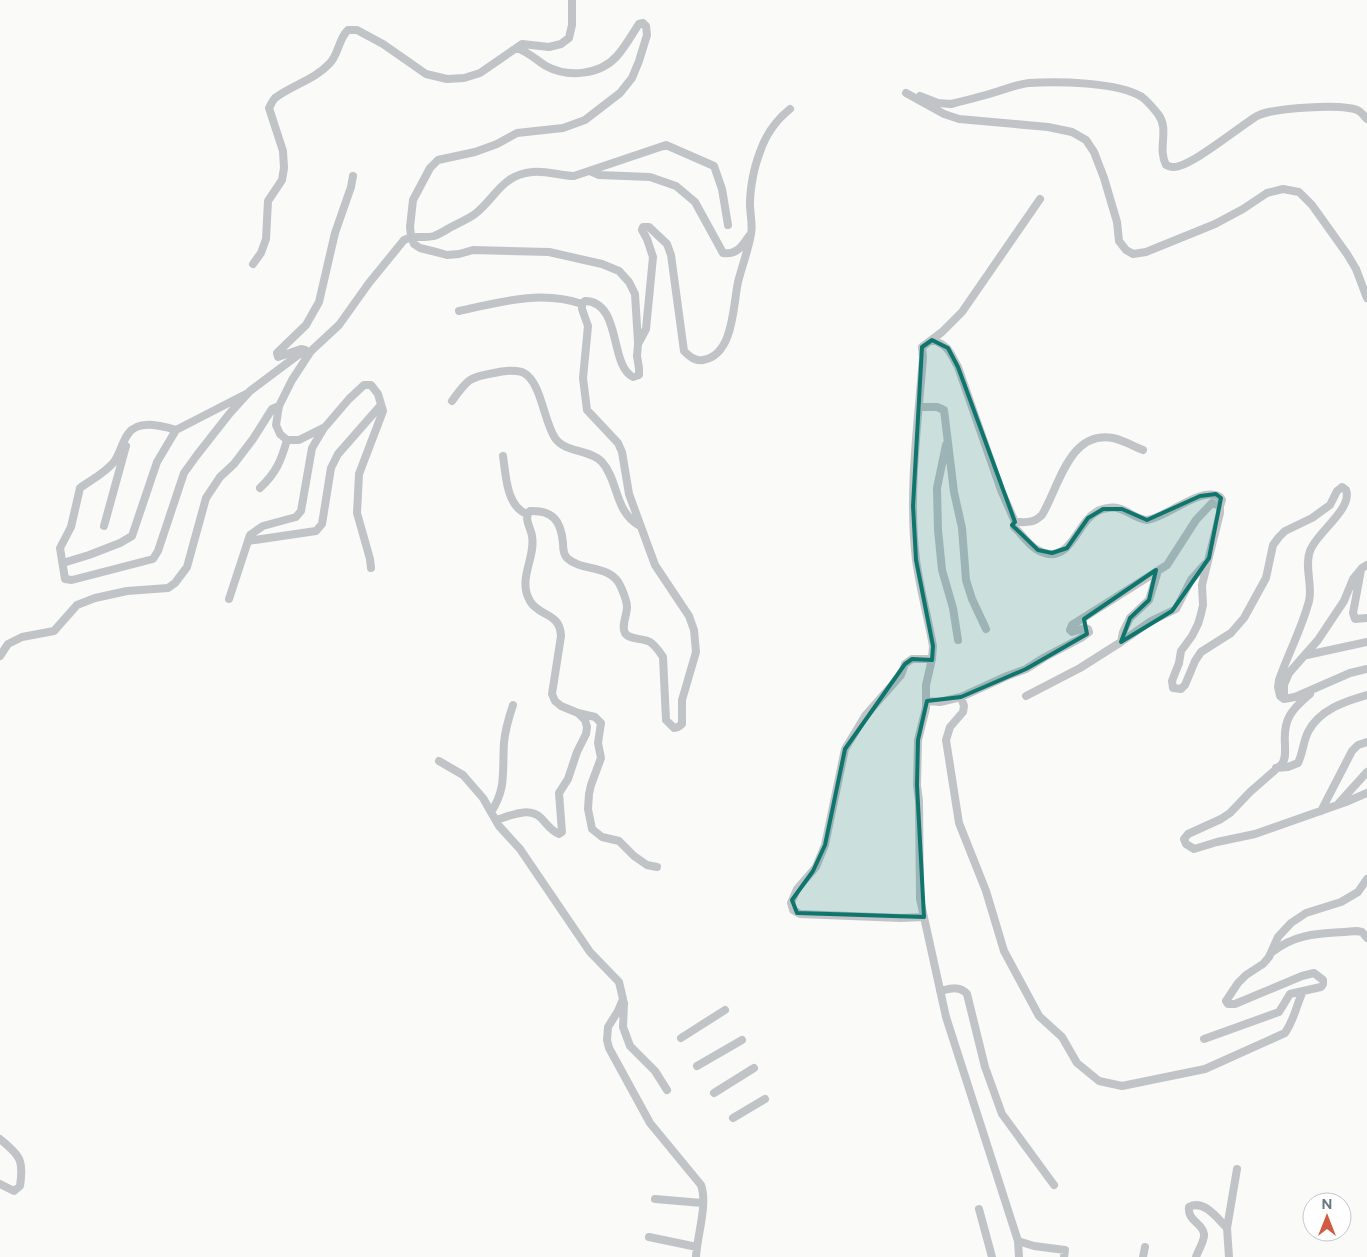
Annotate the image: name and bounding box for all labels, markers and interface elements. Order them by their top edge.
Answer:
north arrow [1302,1192,1352,1242]
text: N [1322,1196,1332,1213]

